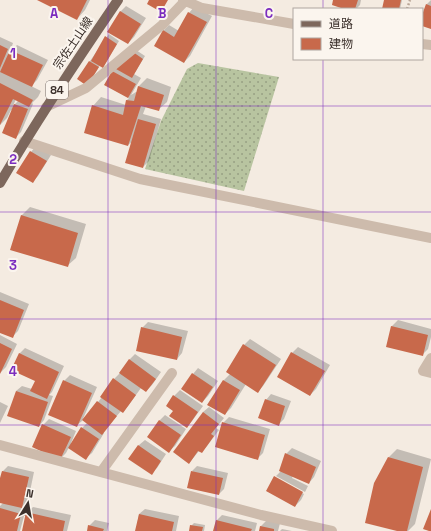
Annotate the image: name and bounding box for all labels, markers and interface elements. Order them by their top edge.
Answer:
text: A [50,5,59,22]
text: B [158,5,167,22]
text: C [265,5,273,22]
legend [293,8,423,60]
street label: 宗佐土山線 [50,14,96,72]
text: 道路 [329,16,353,32]
text: 建物 [329,36,353,52]
text: 1 [10,45,16,62]
road number: 84 [46,81,68,99]
text: 2 [9,151,17,168]
text: 3 [9,257,17,274]
text: 4 [9,363,17,380]
north arrow [8,483,48,523]
text: N [25,486,35,501]

